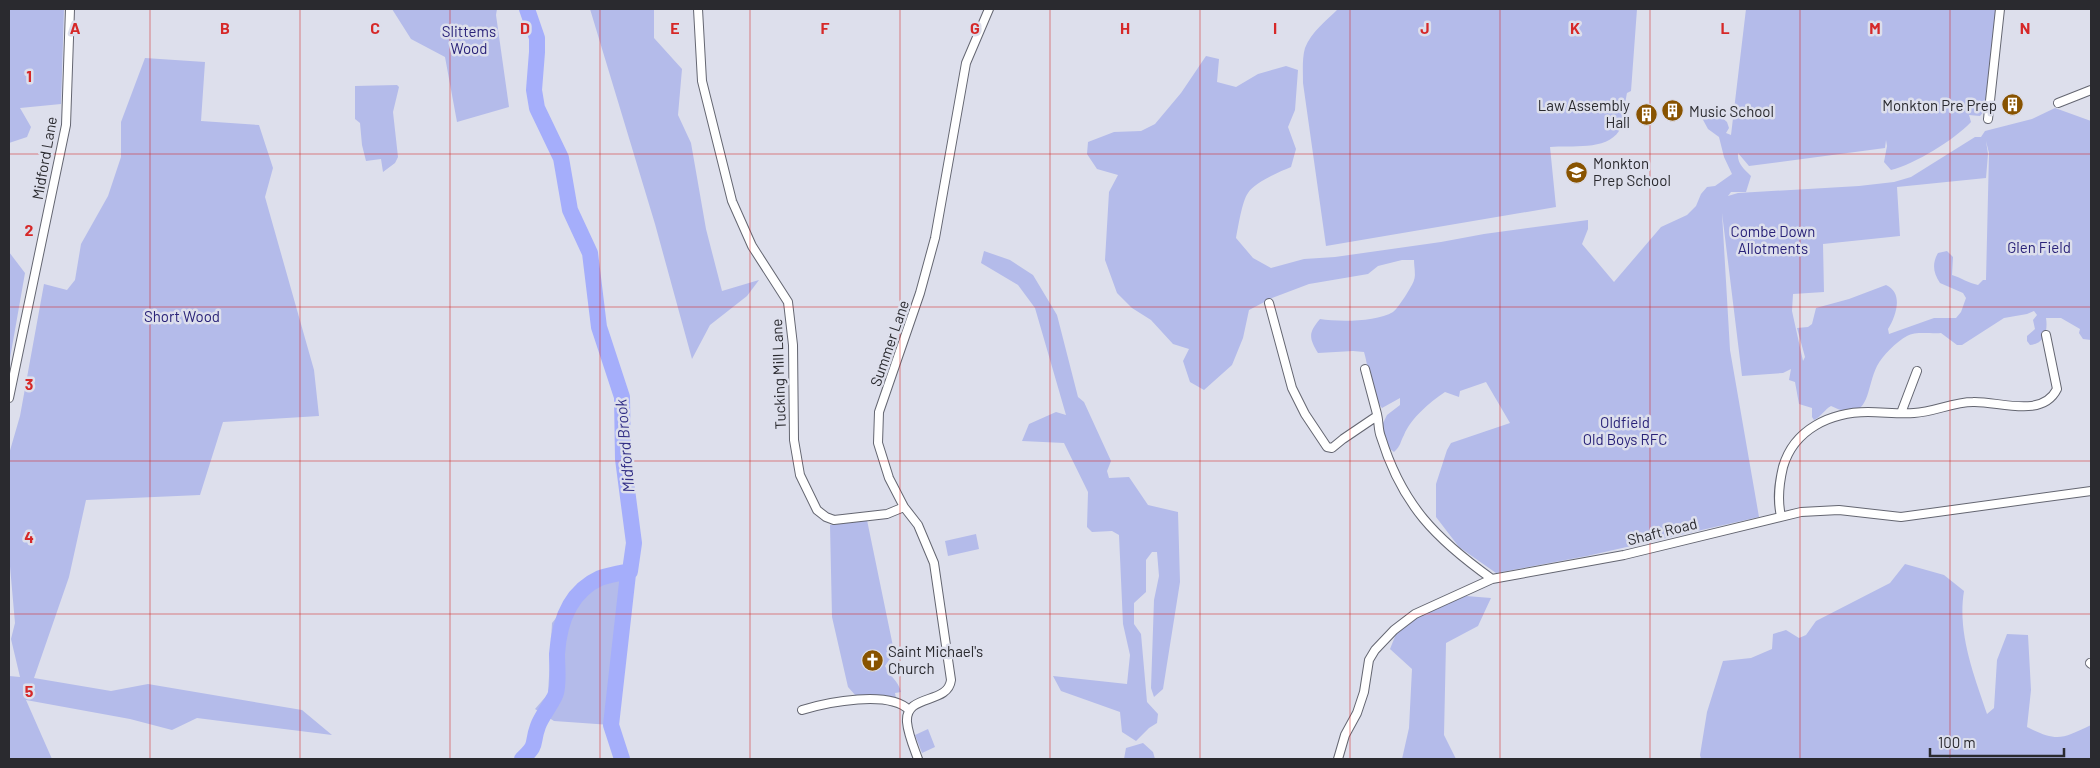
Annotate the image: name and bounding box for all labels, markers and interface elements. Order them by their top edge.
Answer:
text: A [70,18,81,37]
text: B [220,18,230,37]
text: C [370,18,380,37]
text: D [520,18,530,37]
text: E [670,18,680,37]
text: F [821,18,830,37]
text: G [970,18,980,37]
text: H [1120,18,1130,37]
text: I [1273,18,1277,37]
text: J [1420,18,1430,37]
text: K [1570,18,1580,37]
text: L [1720,18,1730,37]
text: M [1869,18,1881,37]
text: N [2020,18,2030,37]
park label: Slittems Wood [442,22,496,57]
text: 1 [26,66,32,85]
building icon: Monkton Pre Prep [2001,93,2025,117]
place label: Law Assembly Hall [1538,96,1630,131]
place label: Monkton Pre Prep [1882,96,1997,114]
building icon: Music School [1661,99,1685,123]
building icon: Law Assembly Hall [1634,102,1658,126]
place label: Music School [1689,102,1774,120]
street label: Midford Lane [28,115,60,201]
place label: Monkton Prep School [1593,154,1671,189]
school or university icon: Monkton Prep School [1565,160,1589,184]
text: 2 [25,220,34,239]
park label: Combe Down Allotments [1731,222,1815,257]
park label: Glen Field [2007,238,2071,256]
street label: Summer Lane [866,297,912,389]
park label: Short Wood [144,307,220,325]
street label: Tucking Mill Lane [767,318,789,430]
text: 3 [25,374,33,393]
water label: Midford Brook [610,398,638,494]
park label: Oldfield Old Boys RFC [1583,413,1667,448]
street label: Shaft Road [1625,514,1699,548]
text: 4 [24,527,34,546]
place label: Saint Michael's Church [888,642,983,677]
church icon: Saint Michael's Church [860,648,884,672]
text: 5 [25,681,34,700]
scale bar [1930,726,2064,758]
text: 100 m [1938,733,1976,751]

